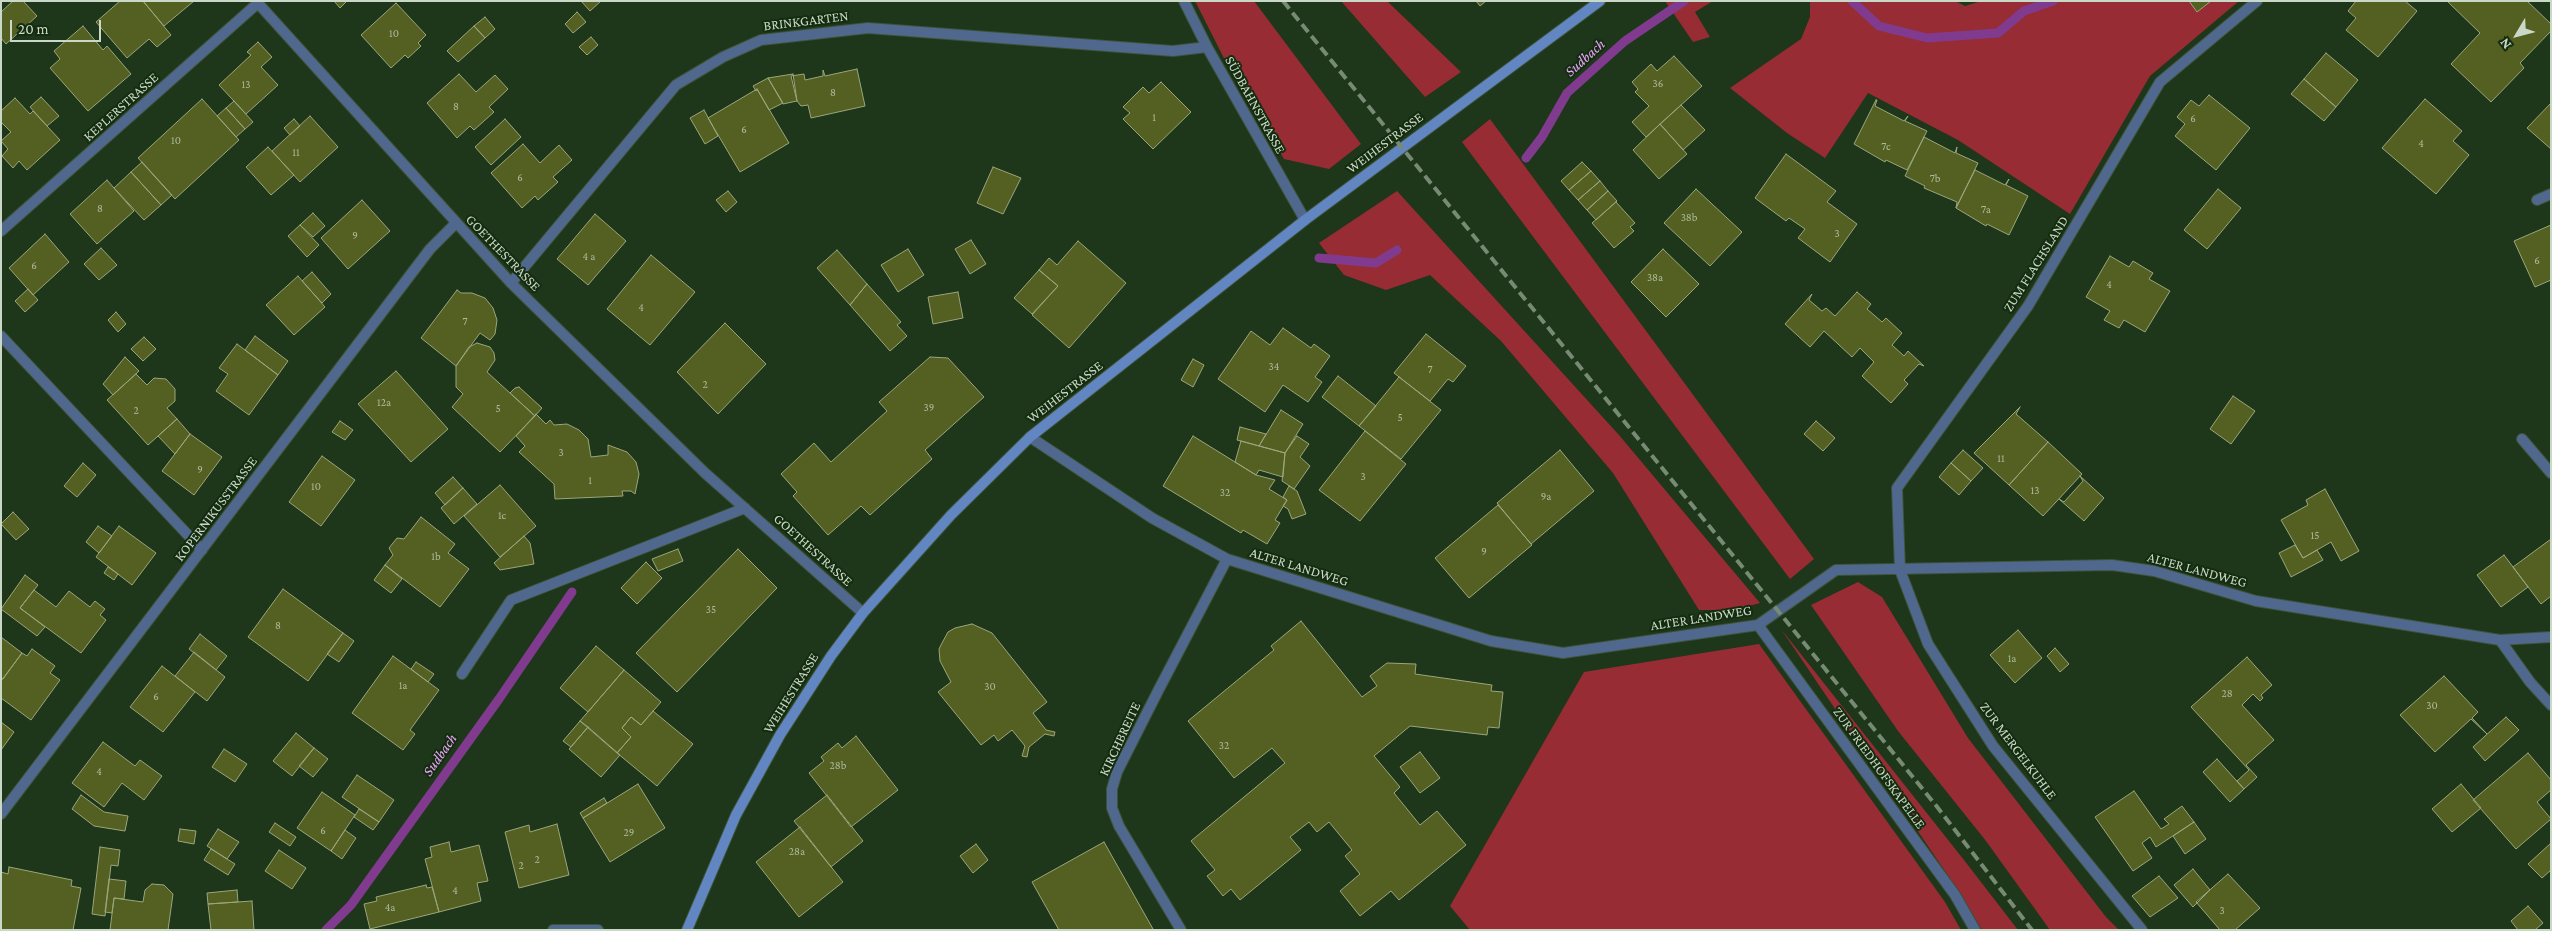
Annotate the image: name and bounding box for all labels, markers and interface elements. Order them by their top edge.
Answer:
street label: BRINKGARTEN [763,7,849,35]
scale bar [12,10,104,42]
north arrow [2492,10,2542,60]
text: 20 m [18,21,49,37]
house number: 10 [389,27,399,41]
water label: Sudbach [1561,35,1609,81]
text: N [2496,35,2514,53]
street label: SÜDBAHNSTRASSE [1221,53,1289,157]
street label: KEPLERSTRASSE [80,69,162,145]
house number: 36 [1653,77,1663,91]
house number: 13 [242,78,250,92]
house number: 8 [830,86,836,100]
house number: 8 [453,100,459,114]
street label: WEIHESTRASSE [1343,109,1427,177]
house number: 1 [1152,111,1156,125]
house number: 6 [2190,112,2196,126]
house number: 6 [741,123,747,137]
house number: 10 [171,134,181,148]
house number: 4 [2418,137,2424,151]
house number: 7c [1881,140,1891,154]
house number: 11 [292,146,300,160]
house number: 6 [517,171,523,185]
house number: 7b [1930,172,1940,186]
house number: 8 [97,202,103,216]
house number: 7a [1981,203,1991,217]
street label: GOETHESTRASSE [462,211,544,295]
house number: 38b [1681,211,1697,225]
street label: ZUM FLACHSLAND [2000,213,2072,315]
house number: 3 [1834,227,1840,241]
house number: 9 [352,229,358,243]
house number: 4 a [583,250,595,264]
house number: 6 [2534,254,2540,268]
house number: 6 [31,259,37,273]
house number: 38a [1647,271,1663,285]
house number: 4 [2106,278,2112,292]
house number: 4 [638,301,644,315]
house number: 7 [462,315,468,329]
street label: WEIHESTRASSE [1024,357,1106,427]
house number: 34 [1269,360,1279,374]
house number: 7 [1427,363,1433,377]
house number: 2 [702,378,708,392]
house number: 12a [377,396,391,410]
house number: 39 [924,401,934,415]
house number: 5 [495,402,501,416]
house number: 2 [133,404,139,418]
house number: 5 [1397,411,1403,425]
house number: 3 [558,446,564,460]
house number: 11 [1997,452,2005,466]
street label: KOPERNIKUSSTRASSE [171,453,261,565]
house number: 9 [197,463,203,477]
house number: 3 [1360,470,1366,484]
house number: 1 [588,474,592,488]
house number: 10 [311,480,321,494]
house number: 13 [2031,484,2039,498]
house number: 32 [1220,486,1230,500]
house number: 9a [1541,490,1551,504]
house number: 1c [498,509,506,523]
street label: GOETHESTRASSE [770,510,856,590]
house number: 15 [2311,529,2319,543]
street label: ALTER LANDWEG [1248,544,1350,590]
house number: 9 [1481,545,1487,559]
street label: ALTER LANDWEG [2145,549,2249,591]
house number: 1b [431,550,441,564]
street label: ALTER LANDWEG [1649,602,1753,634]
house number: 35 [706,603,716,617]
house number: 8 [275,619,281,633]
street label: WEIHESTRASSE [760,650,822,736]
house number: 1a [2008,652,2016,666]
house number: 1a [399,679,407,693]
house number: 30 [984,680,996,694]
house number: 28 [2221,687,2233,701]
house number: 6 [153,690,159,704]
street label: KIRCHBREITE [1096,699,1144,779]
street label: ZUR MERGELKUHLE [1976,699,2060,803]
house number: 30 [2426,699,2438,713]
street label: ZUR FRIEDHOFSKAPELLE [1829,704,1929,832]
water label: Sudbach [419,730,461,780]
house number: 32 [1219,739,1229,753]
house number: 28b [830,759,846,773]
house number: 4 [96,765,102,779]
house number: 6 [320,824,326,838]
house number: 29 [624,826,634,840]
house number: 28a [789,845,805,859]
house number: 2 [534,853,540,867]
house number: 2 [518,859,524,873]
house number: 4 [452,884,458,898]
house number: 4a [385,901,395,915]
house number: 3 [2219,904,2225,918]

